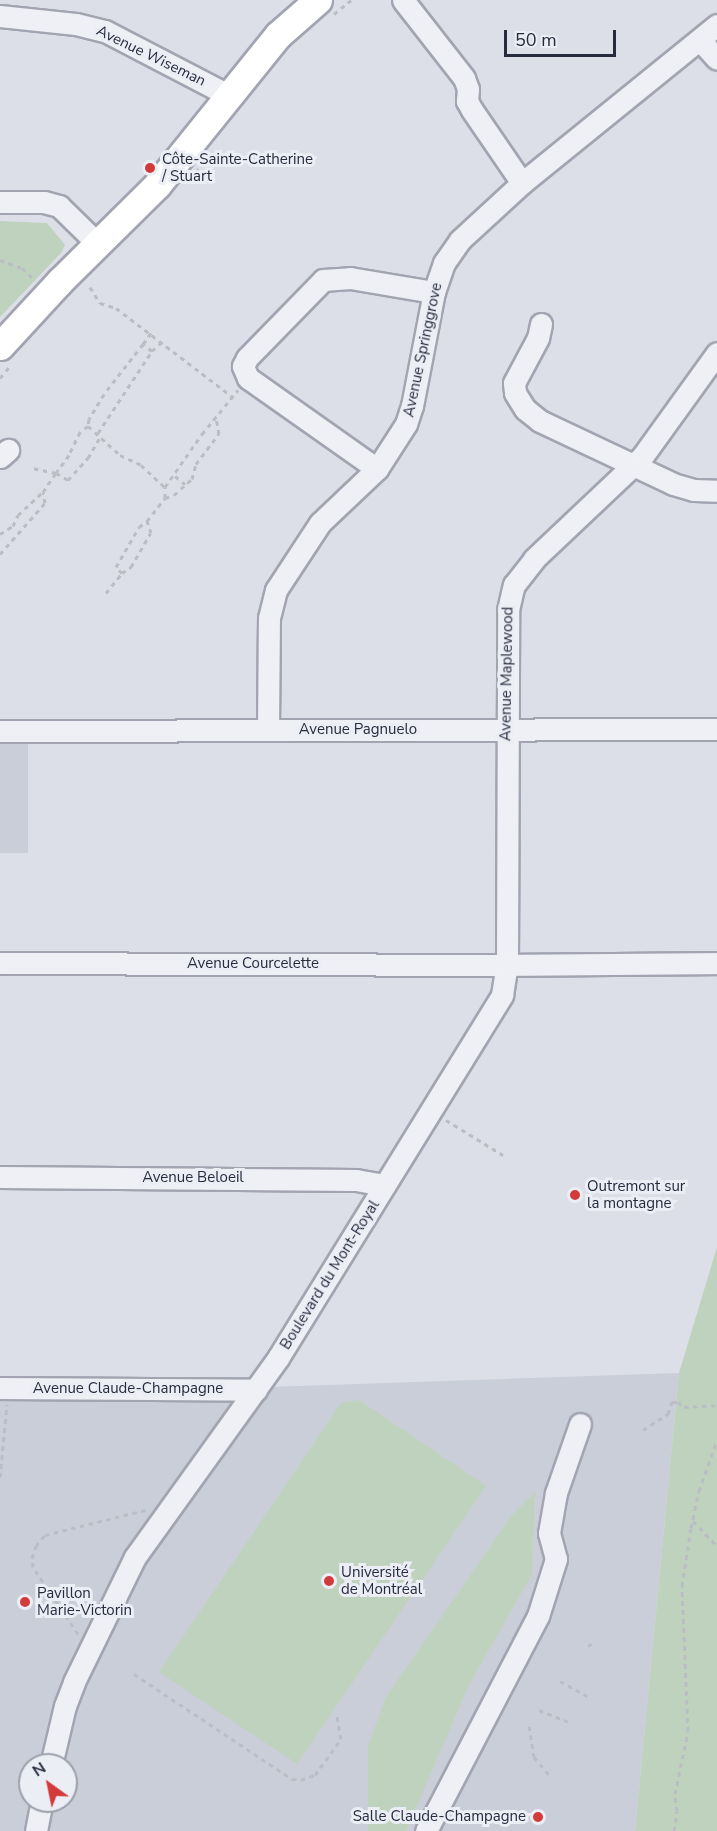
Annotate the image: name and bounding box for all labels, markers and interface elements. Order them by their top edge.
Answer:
scale bar [507,18,620,56]
street label: Avenue Wiseman [93,22,209,90]
text: 50 m [515,28,557,52]
place label: Côte-Sainte-Catherine / Stuart [162,150,313,185]
marker: Côte-Sainte-Catherine / Stuart [143,161,157,175]
street label: Avenue Springgrove [400,281,446,419]
street label: Avenue Maplewood [497,607,517,741]
street label: Avenue Pagnuelo [299,721,417,739]
street label: Avenue Courcelette [187,955,319,973]
street label: Avenue Beloeil [142,1169,244,1187]
place label: Outremont sur la montagne [587,1177,685,1212]
marker: Outremont sur la montagne [568,1188,582,1202]
street label: Boulevard du Mont-Royal [277,1197,383,1353]
street label: Avenue Claude-Champagne [33,1380,223,1398]
place label: Université de Montréal [341,1563,422,1598]
marker: Université de Montréal [322,1574,336,1588]
place label: Pavillon Marie-Victorin [37,1584,132,1619]
marker: Pavillon Marie-Victorin [18,1595,32,1609]
north arrow [18,1753,78,1813]
text: N [28,1757,50,1782]
place label: Salle Claude-Champagne [353,1808,526,1826]
marker: Salle Claude-Champagne [531,1810,545,1824]

